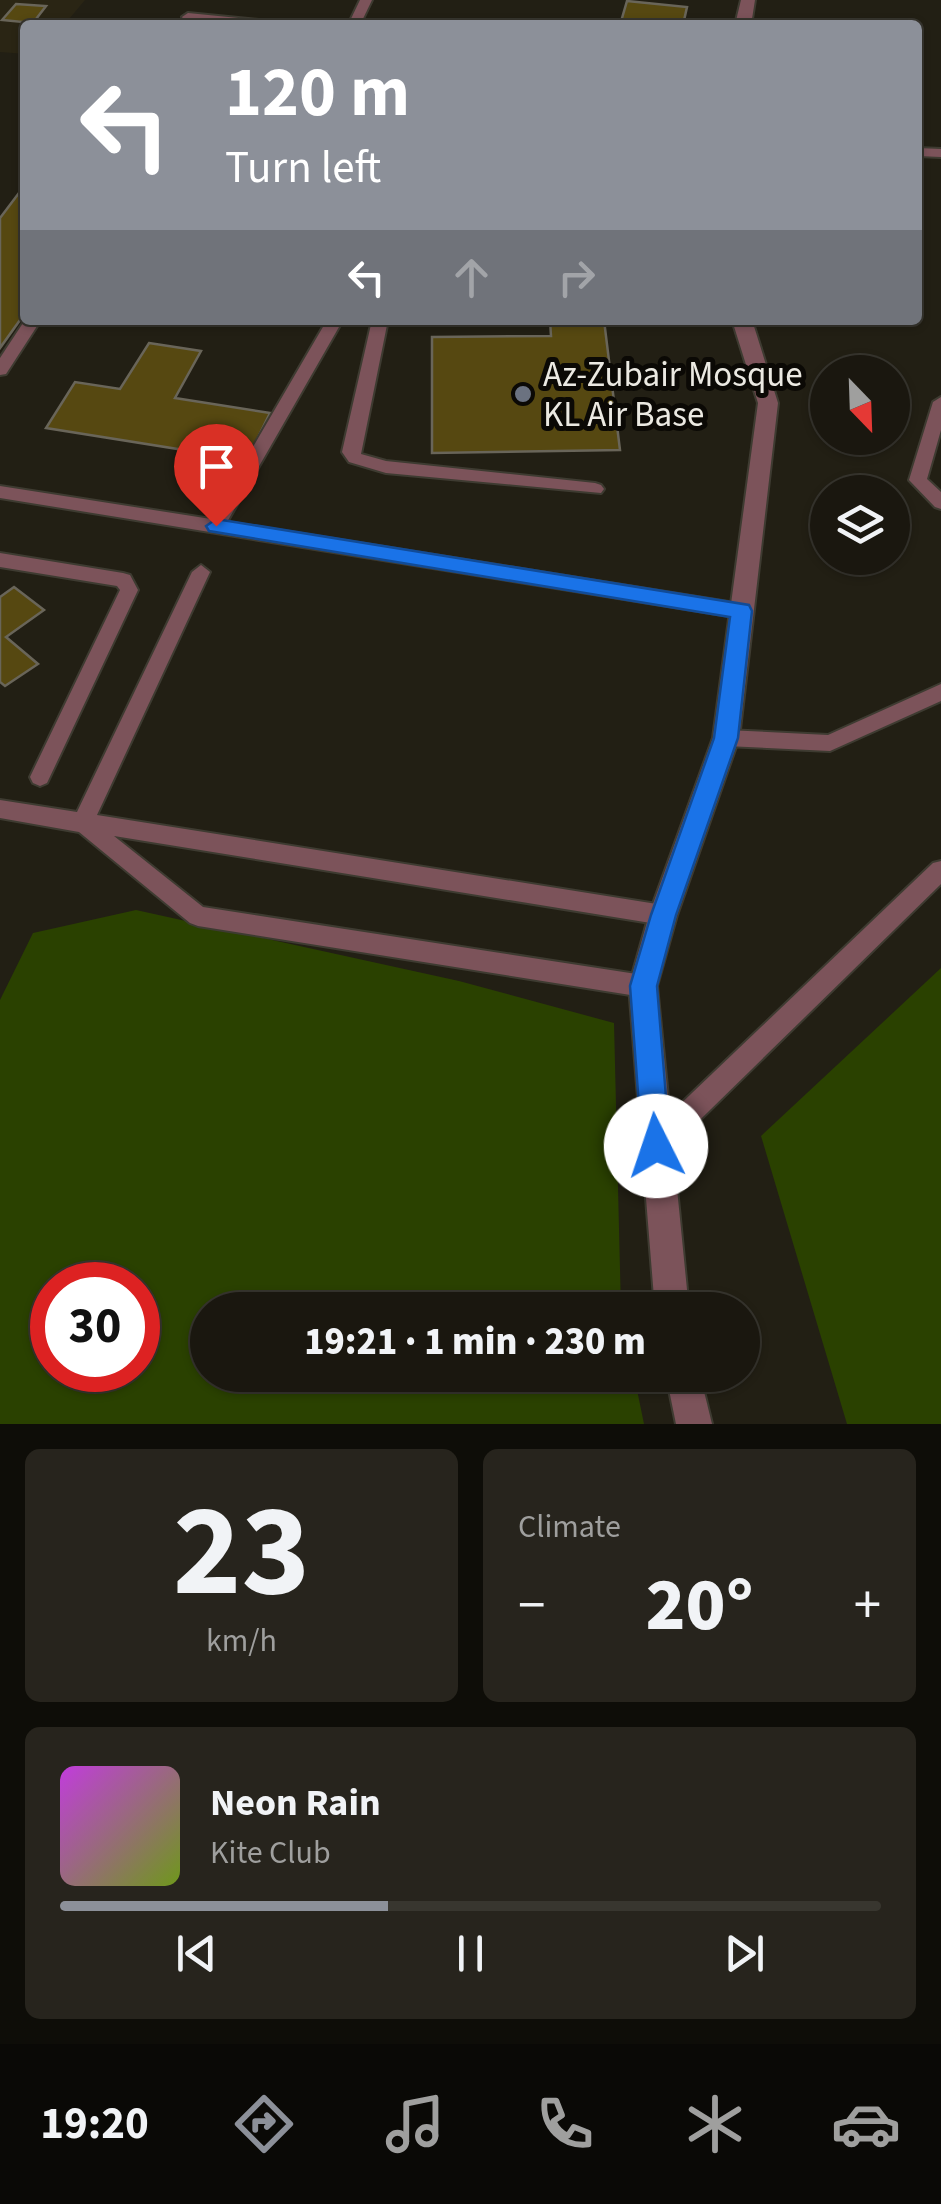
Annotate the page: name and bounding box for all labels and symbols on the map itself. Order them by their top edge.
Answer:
place label: Az-Zubair Mosque KL Air Base [543,350,803,440]
north arrow [810,355,910,455]
marker: Az-Zubair Mosque KL Air Base [512,383,534,405]
pin [174,424,259,527]
position arrow [604,1094,708,1198]
speed limit sign: 30 [30,1262,160,1392]

